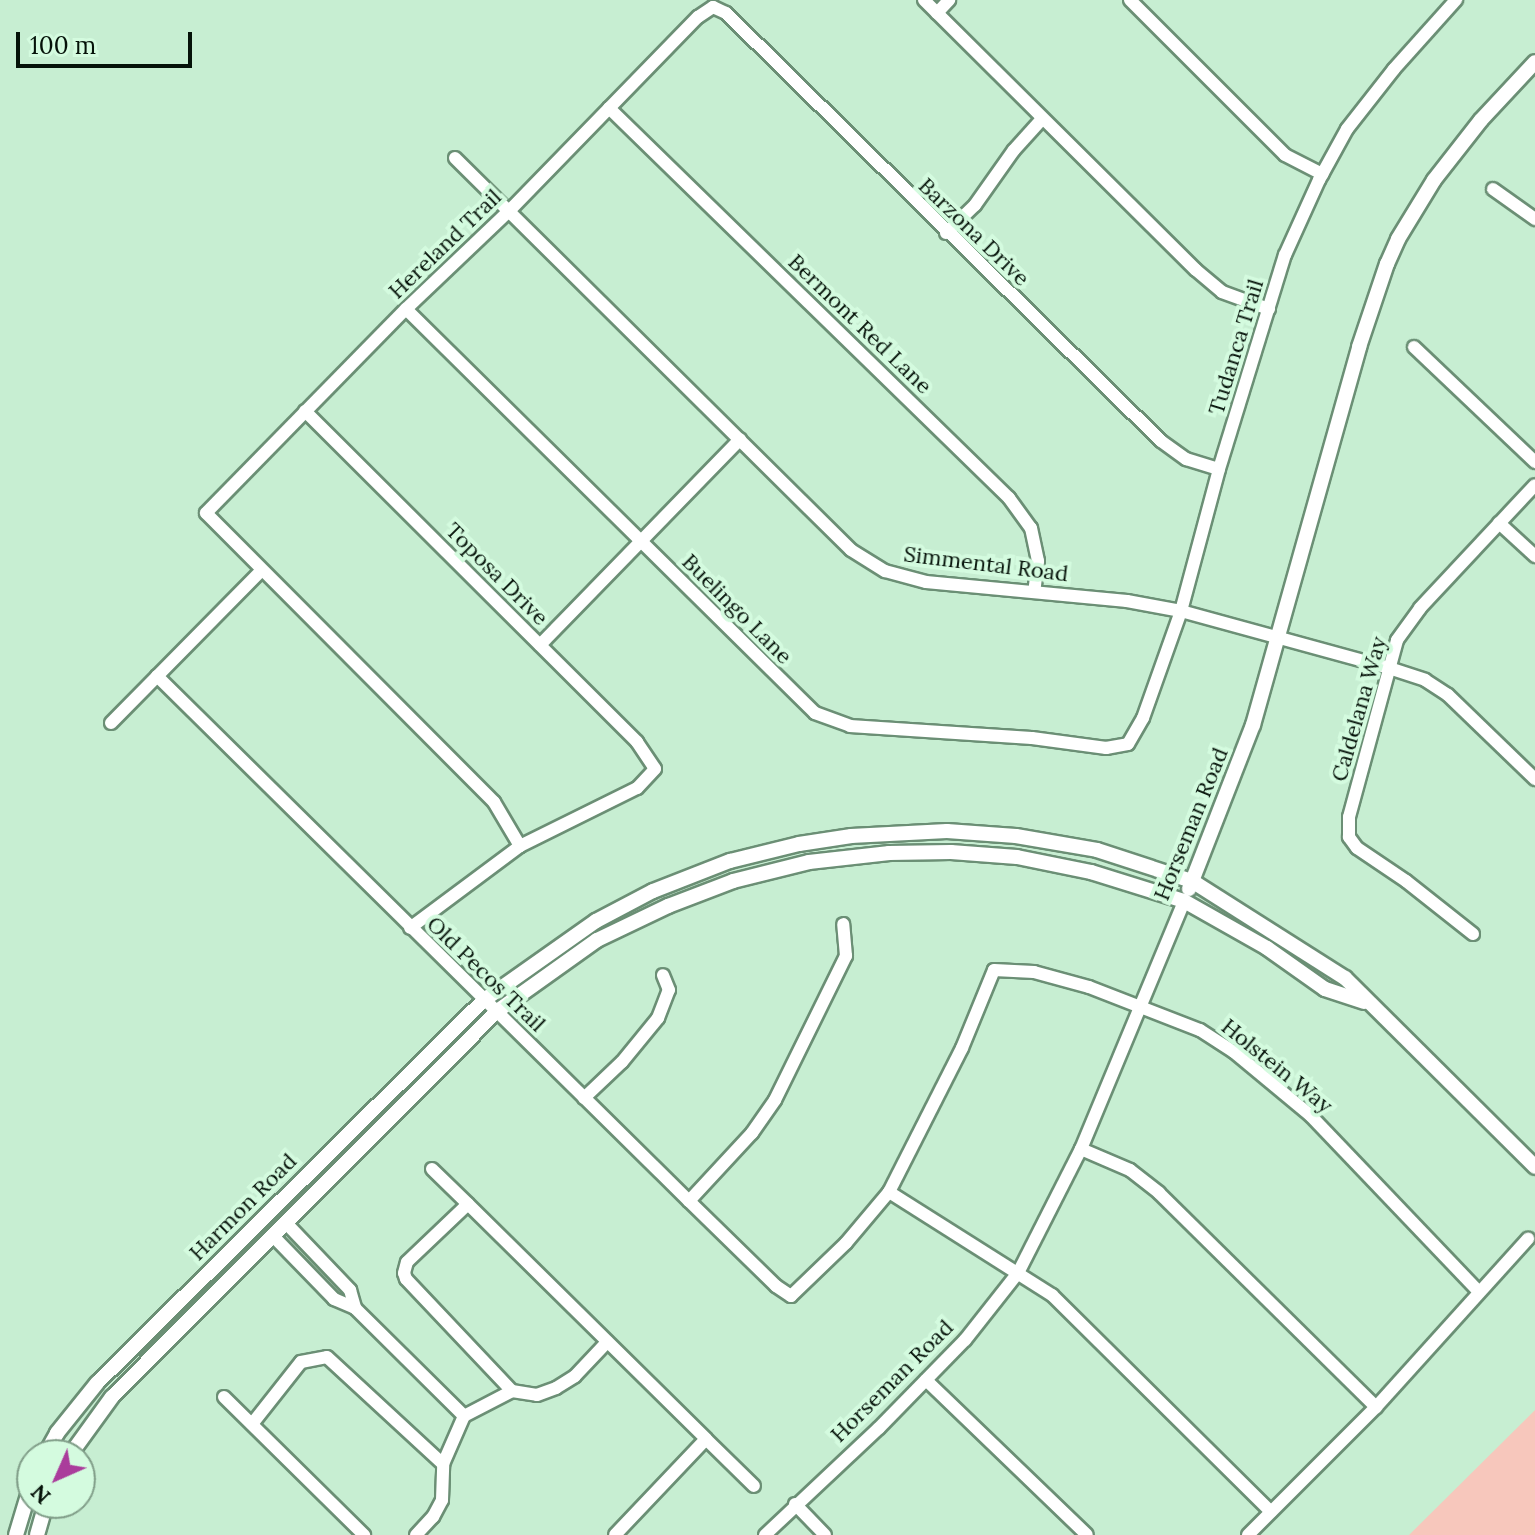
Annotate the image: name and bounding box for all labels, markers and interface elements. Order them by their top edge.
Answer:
scale bar [20,16,196,66]
text: 100 m [30,30,96,61]
street label: Barzona Drive [913,172,1035,292]
street label: Hereland Trail [383,184,507,304]
street label: Bermont Red Lane [783,249,937,399]
street label: Tudanca Trail [1203,276,1269,418]
street label: Toposa Drive [440,517,554,631]
street label: Simmental Road [902,541,1070,587]
street label: Buelingo Lane [677,549,797,669]
street label: Caldelana Way [1326,634,1392,784]
street label: Horseman Road [1148,744,1234,904]
street label: Old Pecos Trail [421,911,551,1037]
street label: Holstein Way [1216,1013,1338,1119]
street label: Harmon Road [184,1148,302,1266]
street label: Horseman Road [825,1314,959,1448]
north arrow [16,1439,96,1519]
text: N [25,1479,56,1510]

